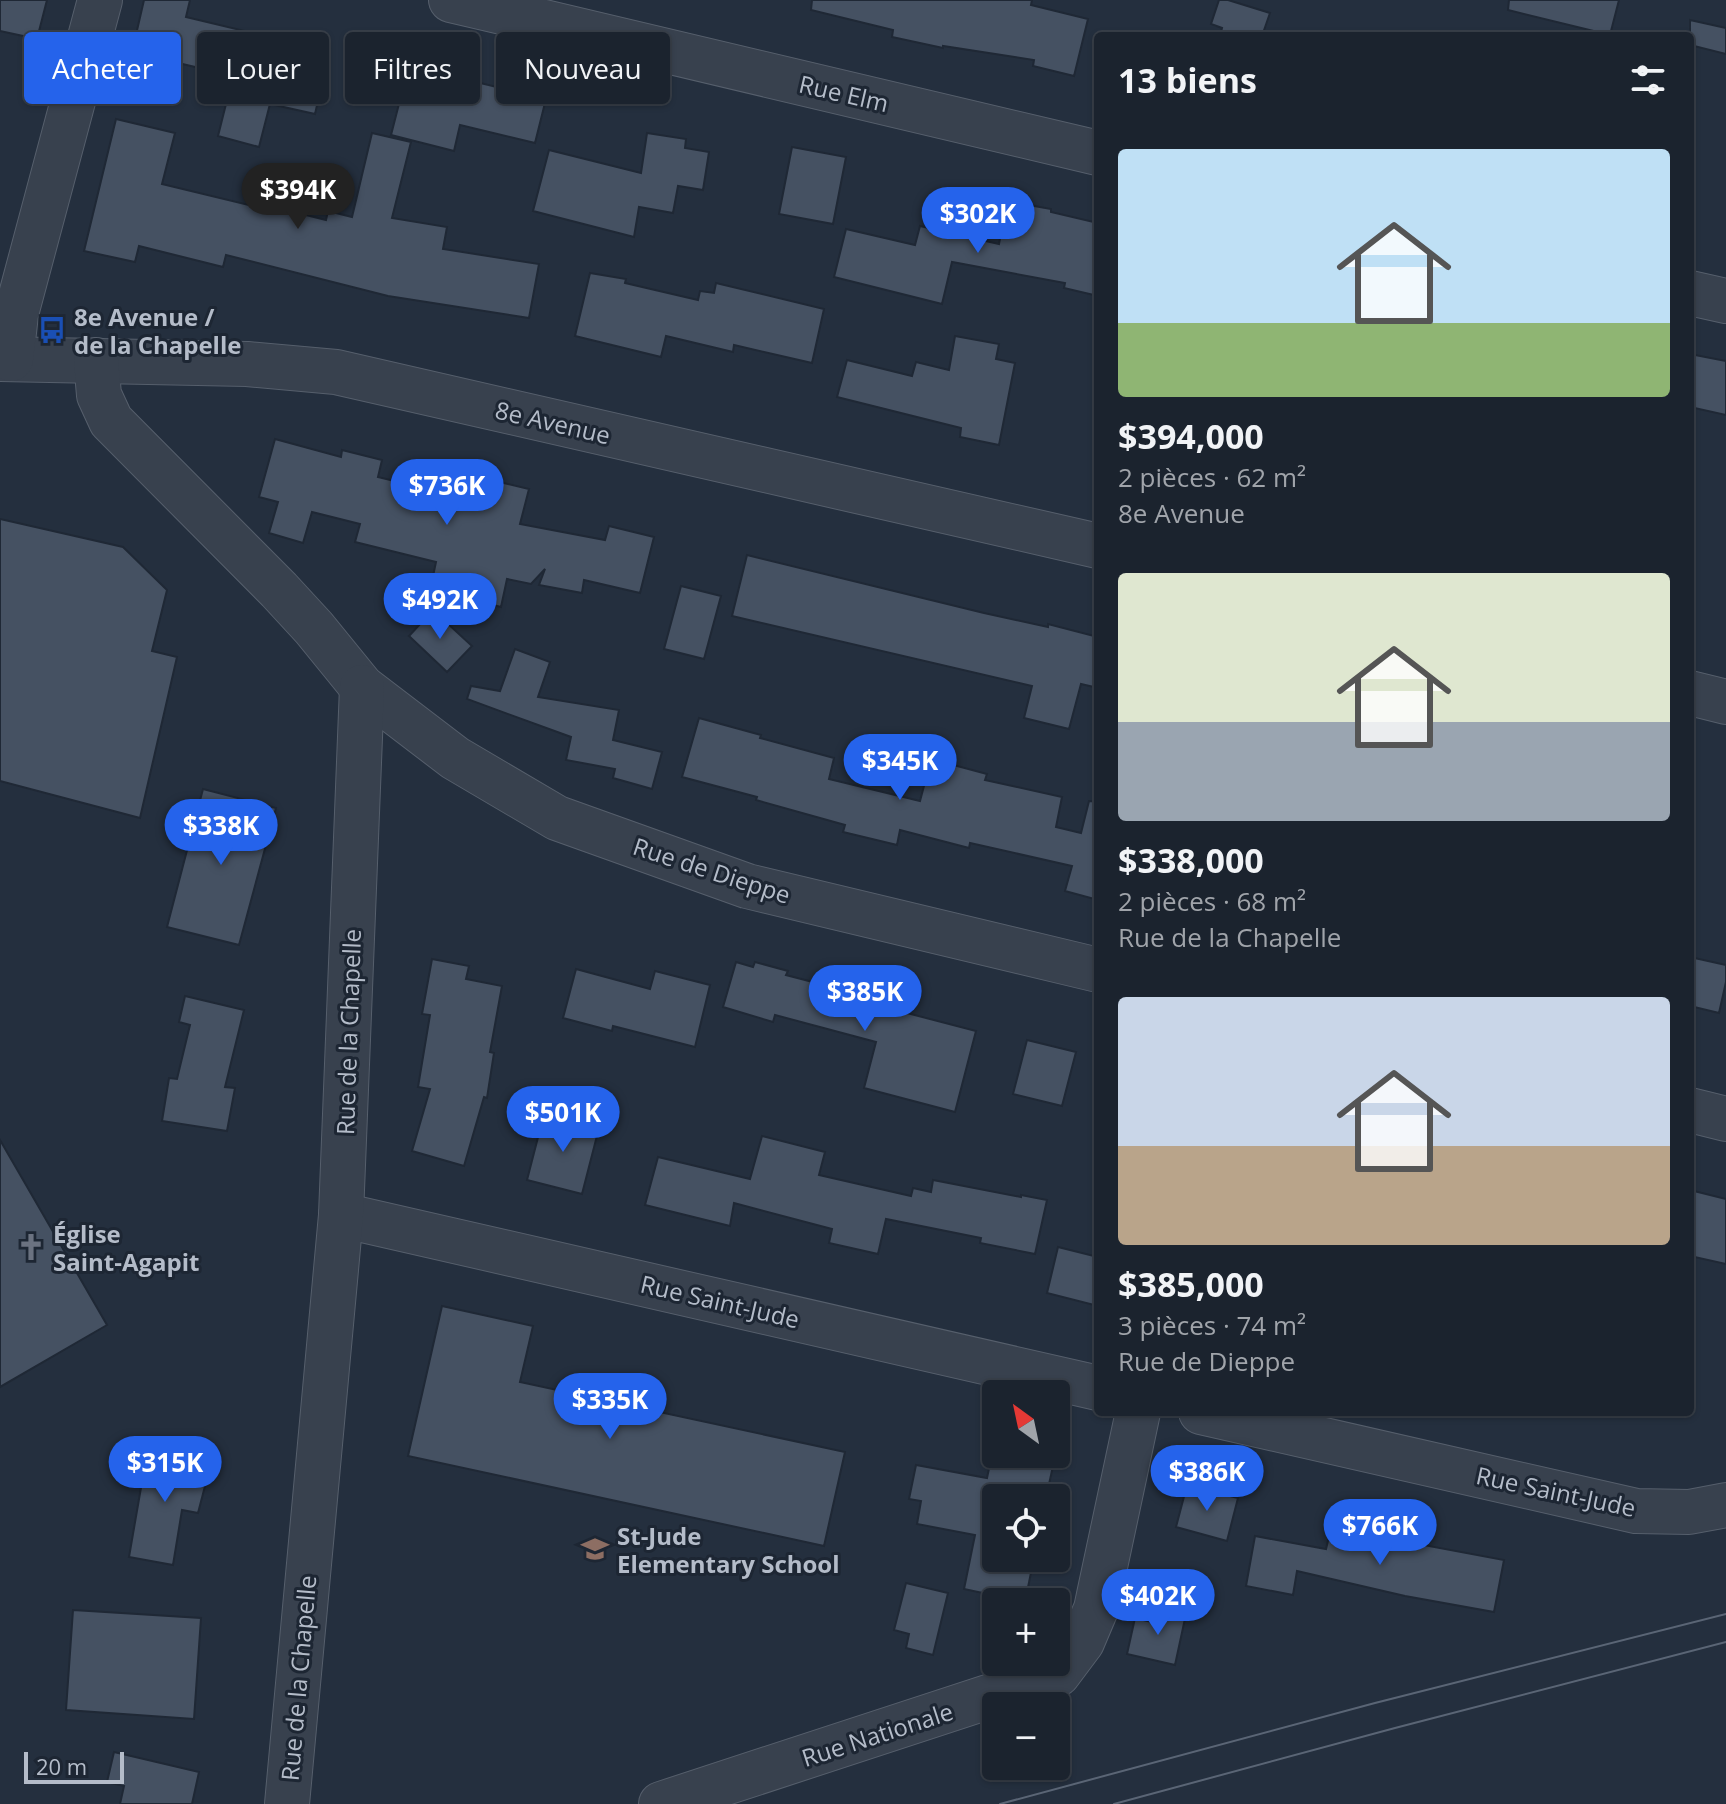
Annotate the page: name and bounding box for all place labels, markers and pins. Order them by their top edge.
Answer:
pin: $394K [242,163,354,231]
pin: $302K [922,187,1034,255]
place label: 8e Avenue / de la Chapelle [74,300,241,361]
bus stop icon: 8e Avenue / de la Chapelle [37,315,67,345]
pin: $736K [391,459,503,527]
pin: $492K [384,573,496,641]
pin: $345K [844,734,956,802]
pin: $338K [165,799,277,867]
pin: $385K [809,965,921,1033]
pin: $501K [507,1086,619,1154]
place label: Église Saint-Agapit [53,1217,200,1278]
church icon: Église Saint-Agapit [16,1232,46,1262]
pin: $335K [554,1373,666,1441]
pin: $315K [109,1436,221,1504]
pin: $386K [1151,1445,1263,1513]
pin: $766K [1324,1499,1436,1567]
place label: St-Jude Elementary School [617,1519,840,1580]
school or university icon: St-Jude Elementary School [580,1534,610,1564]
pin: $402K [1102,1569,1214,1637]

